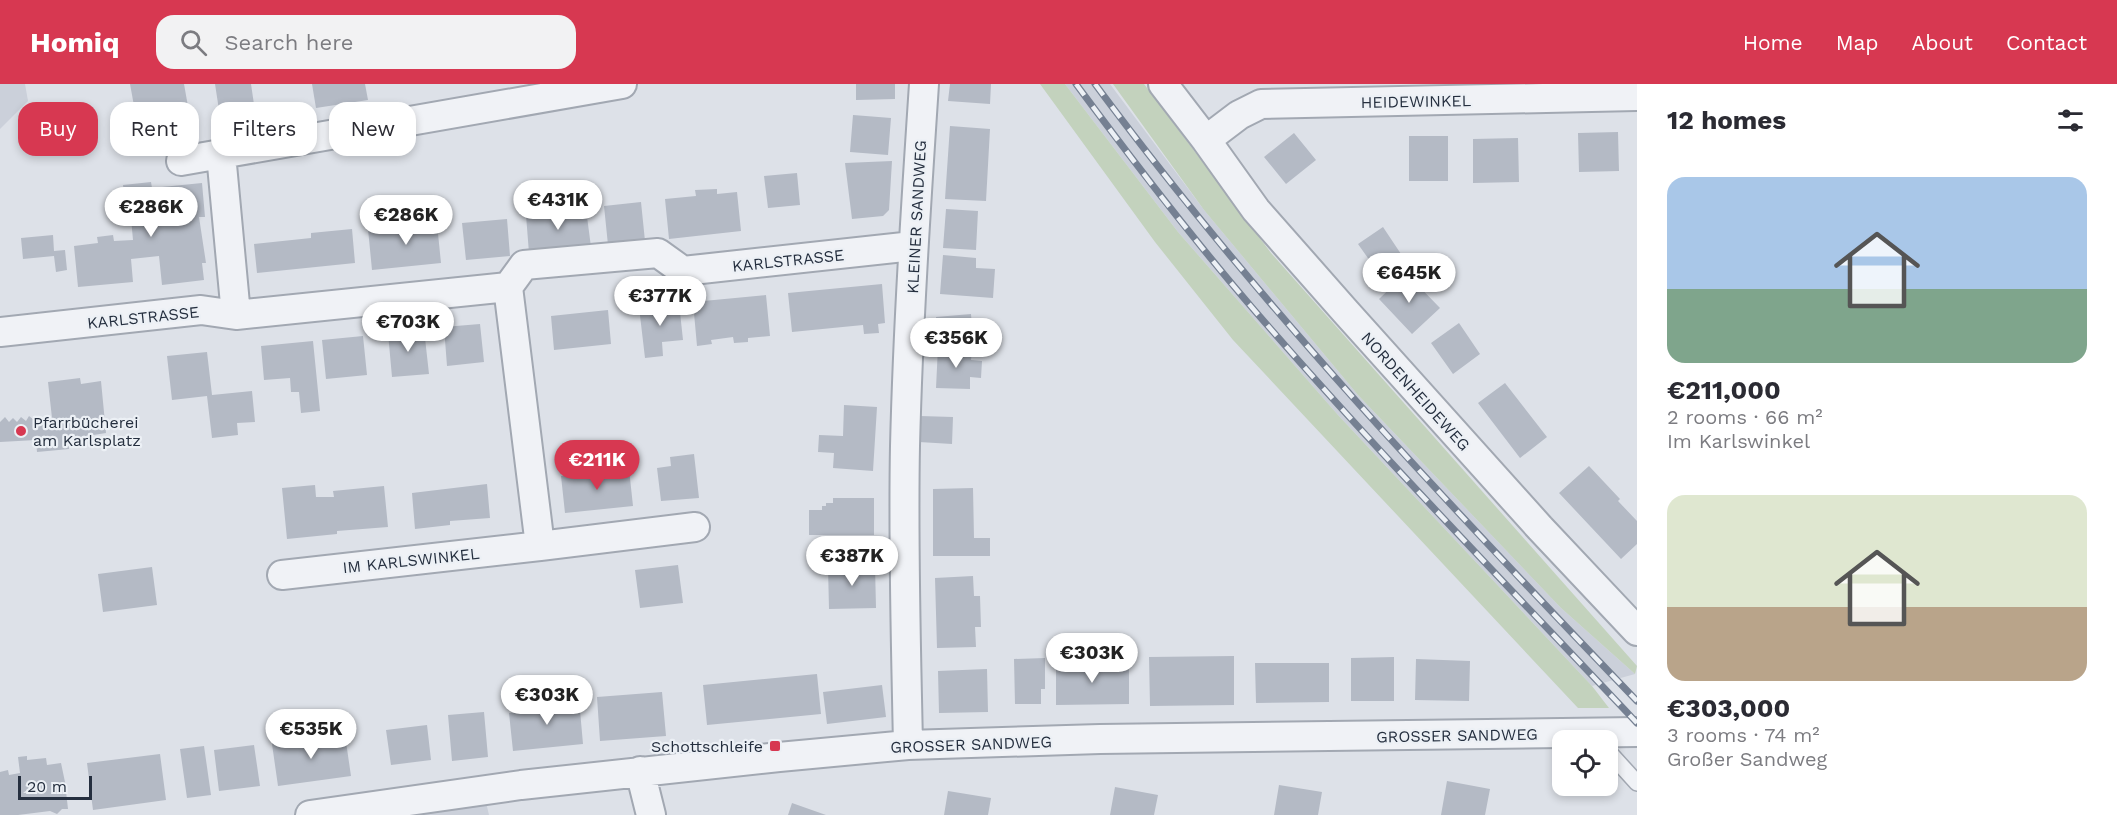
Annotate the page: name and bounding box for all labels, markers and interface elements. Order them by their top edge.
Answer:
search box [156,15,576,69]
text: Homiq [30,26,120,59]
icon: search [177,26,210,59]
text: Search here [225,30,353,55]
text: Home [1743,30,1803,55]
text: Map [1836,30,1879,55]
text: About [1912,30,1973,55]
text: Contact [2006,30,2087,55]
street label: HEIDEWINKEL [1361,91,1472,112]
chip: Buy [18,102,98,156]
chip: Rent [110,102,199,156]
chip: Filters [211,102,317,156]
chip: New [329,102,416,156]
icon: filters [2054,104,2087,137]
text: 12 homes [1667,105,1786,135]
street label: KLEINER SANDWEG [903,140,930,294]
pin: €431K [516,180,600,231]
pin: €286K [109,187,193,238]
text: €431K [527,187,589,211]
text: €286K [119,194,183,218]
pin: €286K [364,195,448,246]
text: €286K [374,202,438,226]
icon: home [1823,216,1931,324]
street label: KARLSTRASSE [731,245,845,276]
pin: €645K [1367,253,1451,304]
text: €645K [1377,260,1441,284]
pin: €377K [618,276,702,327]
text: €377K [628,283,692,307]
street label: KARLSTRASSE [86,302,200,333]
pin: €703K [366,302,450,353]
text: €703K [376,309,440,333]
pin: €356K [914,318,998,369]
text: €356K [924,325,988,349]
street label: NORDENHEIDEWEG [1357,328,1474,455]
text: €211,000 [1667,375,1781,405]
text: 2 rooms · 66 m² [1667,405,1823,429]
place label: Pfarrbücherei am Karlsplatz [33,413,141,450]
marker: Pfarrbücherei am Karlsplatz [14,424,28,438]
text: Im Karlswinkel [1667,429,1810,453]
pin: €211K [555,440,639,491]
text: €211K [568,447,626,471]
icon: home [1823,534,1931,642]
pin: €387K [810,536,894,587]
text: €387K [820,543,884,567]
street label: IM KARLSWINKEL [342,544,481,577]
pin: €303K [1050,633,1134,684]
text: €303K [1060,640,1124,664]
pin: €303K [505,675,589,726]
text: €303K [515,682,579,706]
text: €303,000 [1667,693,1790,723]
pin: €535K [269,709,353,760]
text: €535K [279,716,343,740]
text: 3 rooms · 74 m² [1667,723,1820,747]
street label: GROSSER SANDWEG [1376,725,1538,746]
map controls [1552,730,1618,796]
button: locate [1552,730,1618,796]
street label: GROSSER SANDWEG [890,732,1052,757]
place label: Schottschleife [651,737,763,756]
marker: Schottschleife [768,739,782,753]
text: Großer Sandweg [1667,747,1827,771]
scale bar [18,773,92,800]
text: 20 m [27,777,67,796]

